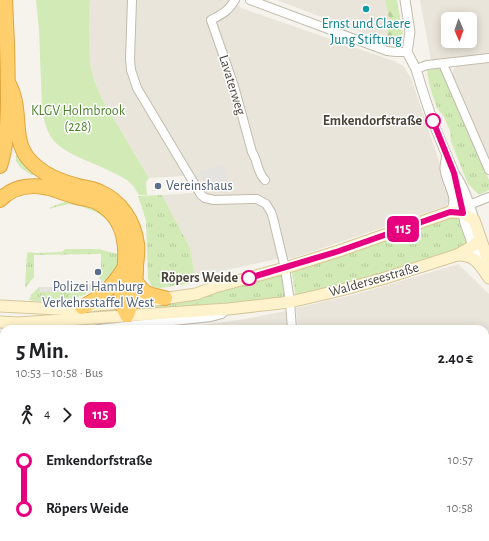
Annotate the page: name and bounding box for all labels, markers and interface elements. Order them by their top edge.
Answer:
marker: Ernst und Claere Jung Stiftung [361,4,371,14]
north arrow [441,12,477,48]
map controls [441,12,477,48]
place label: Ernst und Claere Jung Stiftung [322,17,410,47]
street label: Lavaterweg [216,53,248,117]
park label: KLGV Holmbrook (228) [31,104,126,134]
marker: Emkendorfstraße [425,113,441,129]
place label: Emkendorfstraße [323,114,422,128]
place label: Vereinshaus [166,179,233,193]
marker: Vereinshaus [153,181,163,191]
line badge: 115 [380,216,426,242]
text: 115 [395,222,411,236]
street label: Walderseestraße [328,260,420,300]
marker: Polizei Hamburg Verkehrsstaffel West [93,267,103,277]
marker: Röpers Weide [241,270,257,286]
place label: Röpers Weide [161,271,238,285]
place label: Polizei Hamburg Verkehrsstaffel West [42,280,155,310]
text: 5 Min. [16,340,69,362]
text: 2.40 € [438,351,473,366]
text: 10:53 – 10:58 · Bus [16,367,103,380]
icon: walk [16,404,38,426]
icon: forward [56,404,78,426]
text: 4 [44,408,50,421]
text: 115 [92,408,108,422]
text: Emkendorfstraße [46,453,152,468]
text: 10:57 [448,454,473,467]
text: Röpers Weide [46,501,129,516]
text: 10:58 [447,502,473,515]

